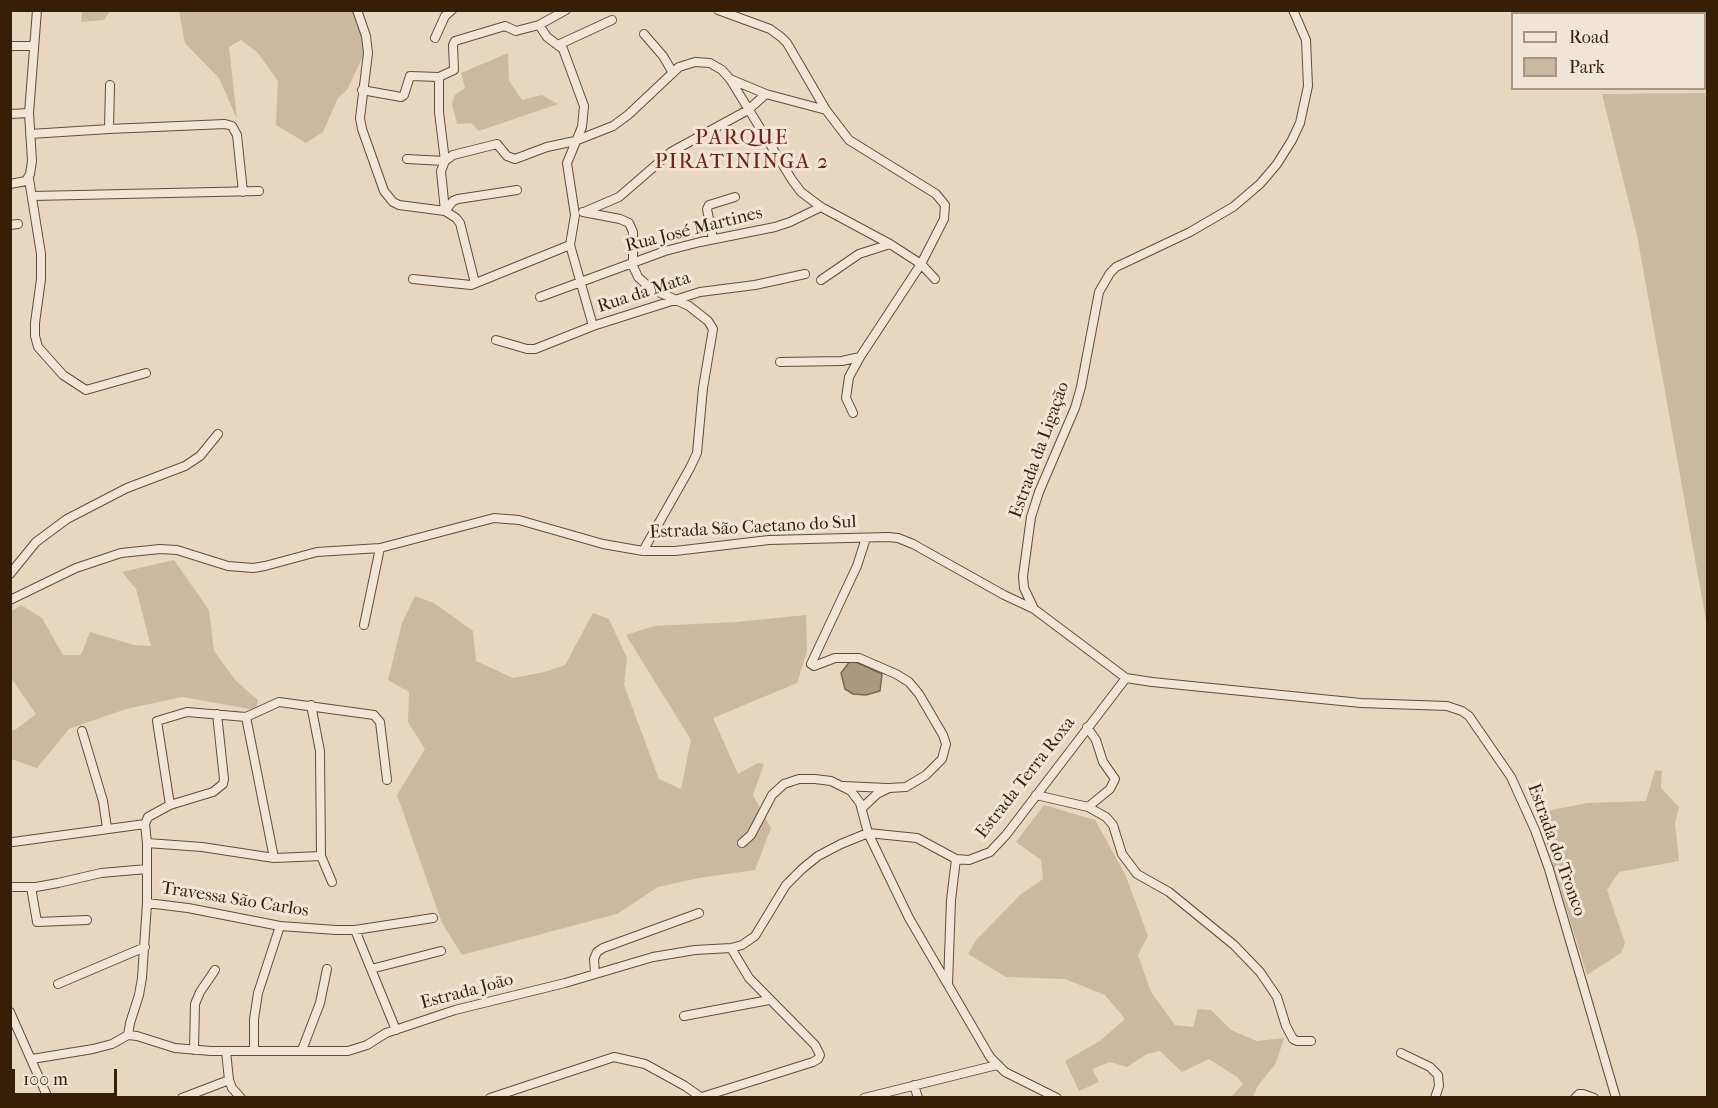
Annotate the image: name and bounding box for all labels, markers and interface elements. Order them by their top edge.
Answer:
legend [1511,12,1706,90]
text: Road [1569,27,1609,48]
text: Park [1569,57,1605,78]
district label: PARQUE PIRATININGA 2 [655,126,829,176]
street label: Rua José Martines [623,203,765,257]
street label: Rua da Mata [595,268,693,318]
street label: Estrada da Ligação [1005,379,1075,521]
street label: Estrada São Caetano do Sul [649,512,857,544]
street label: Estrada Terra Roxa [972,713,1080,843]
street label: Estrada do Tronco [1522,781,1590,919]
street label: Travessa São Carlos [160,878,310,922]
street label: Estrada João [418,969,516,1015]
scale bar [15,1057,120,1095]
text: 100 m [23,1069,68,1090]

